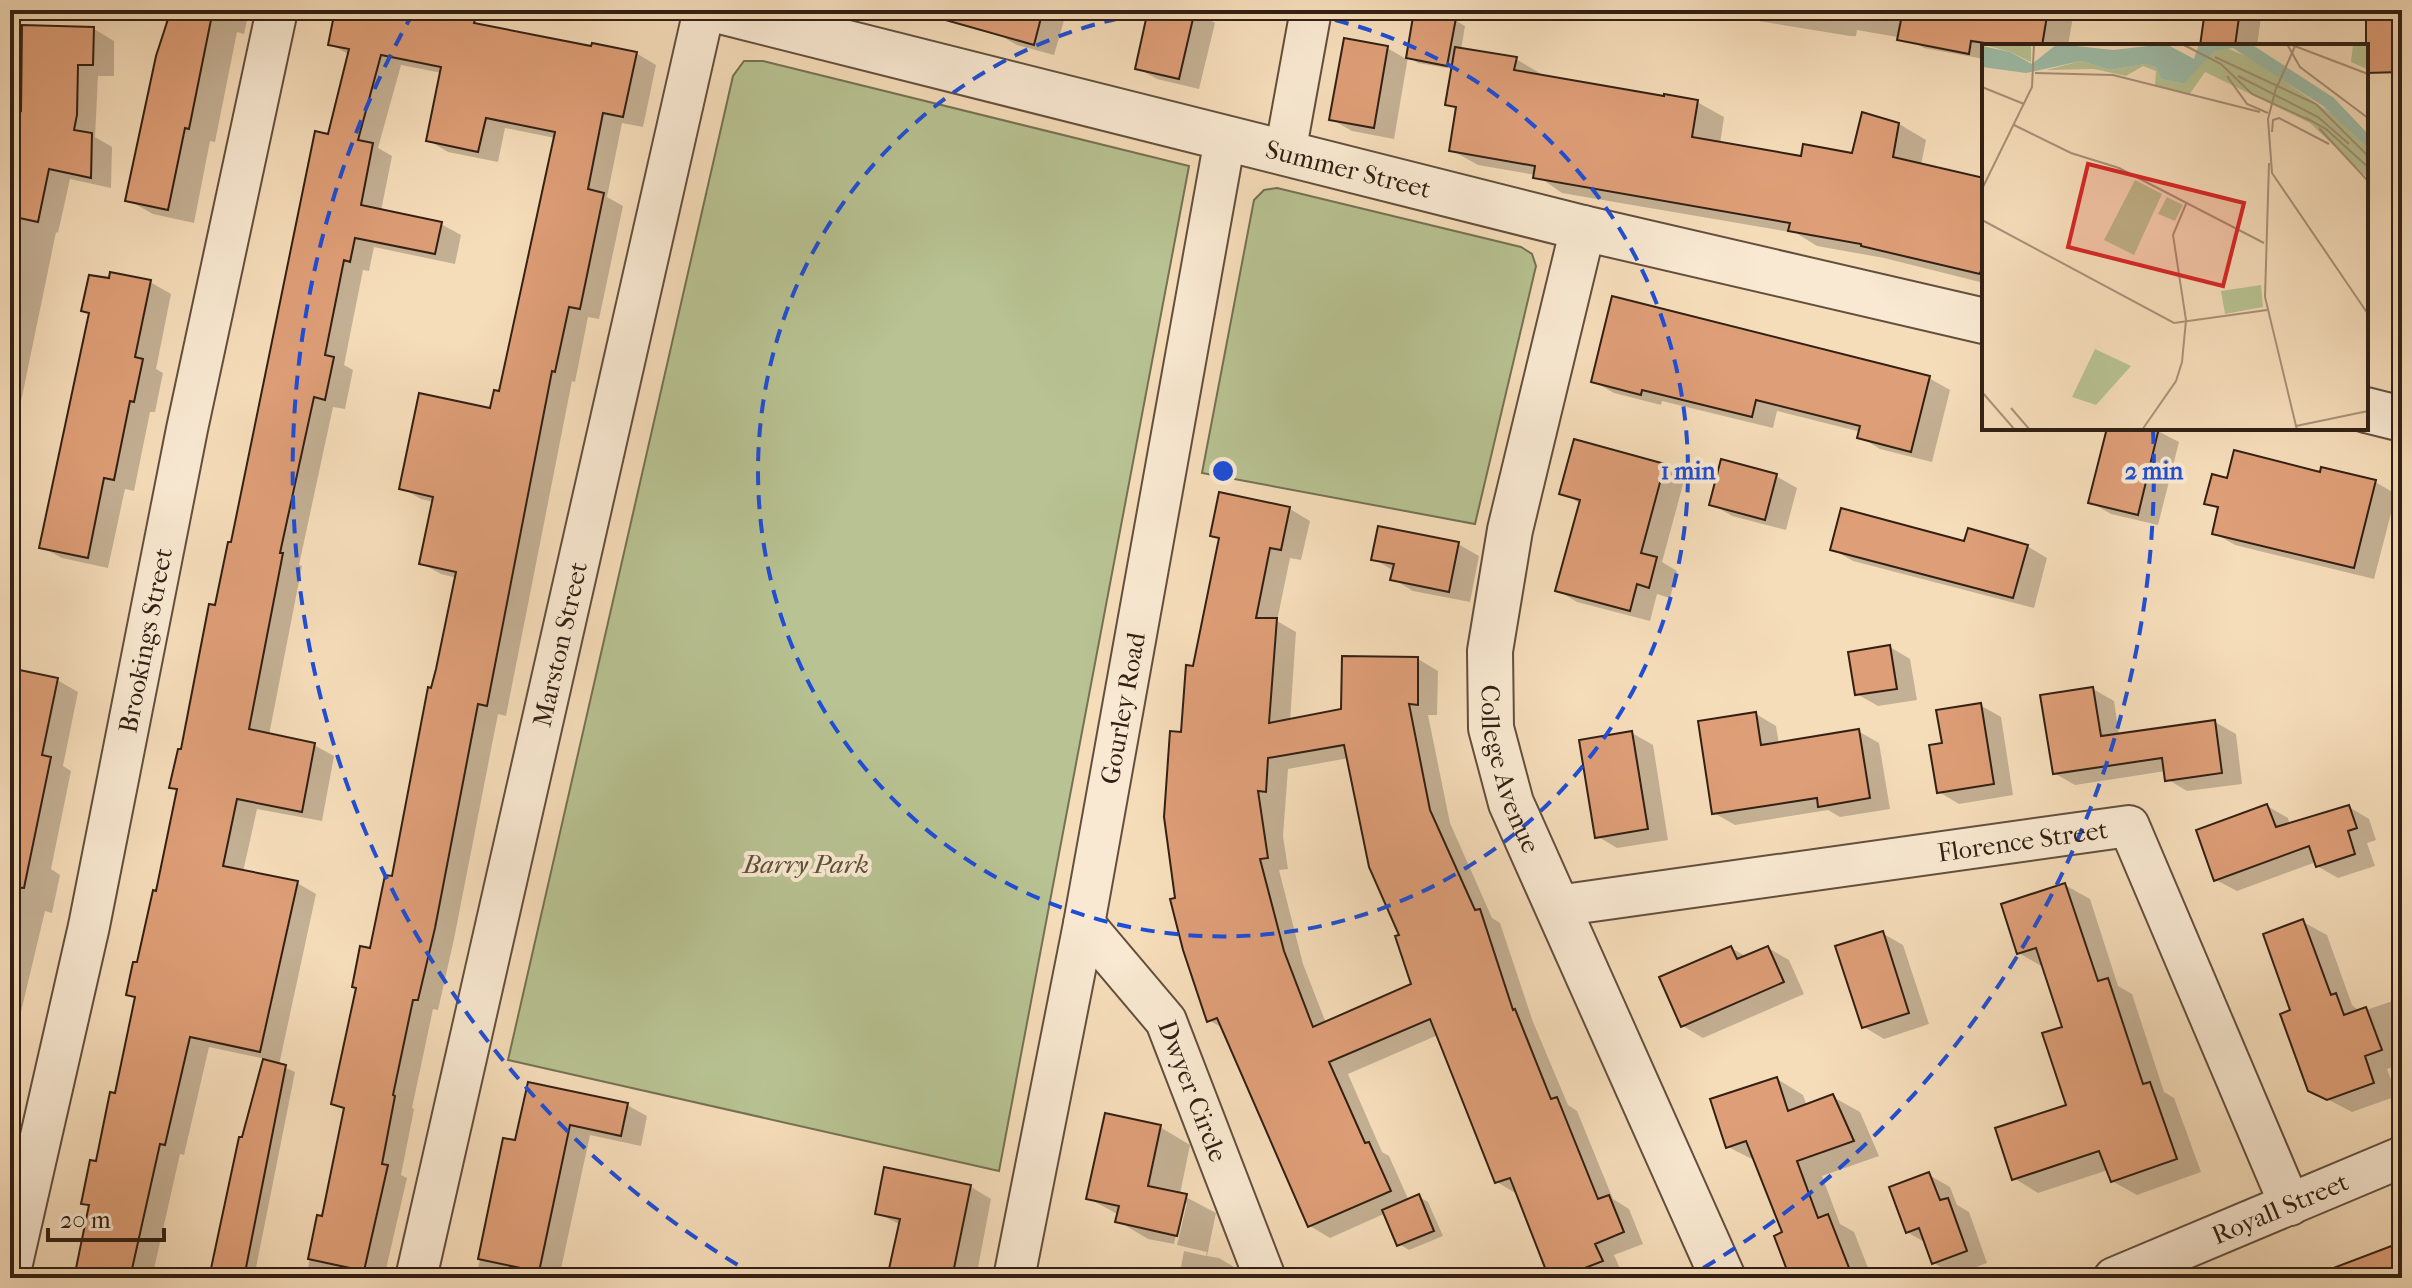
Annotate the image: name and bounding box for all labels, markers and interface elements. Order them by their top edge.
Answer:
inset map [1982,44,2368,430]
street label: Summer Street [1262,133,1435,205]
centre of rings [1209,457,1237,485]
text: 1 min [1661,457,1716,485]
text: 2 min [2125,457,2184,485]
street label: Brookings Street [112,544,179,736]
street label: Marston Street [526,558,594,730]
street label: Gourley Road [1094,629,1152,787]
street label: College Avenue [1475,685,1547,858]
street label: Florence Street [1935,814,2110,868]
park label: Barry Park [741,849,869,880]
street label: Dwyer Circle [1152,1016,1234,1166]
street label: Royall Street [2207,1166,2354,1251]
scale bar [48,1192,164,1242]
text: 20 m [60,1206,111,1234]

